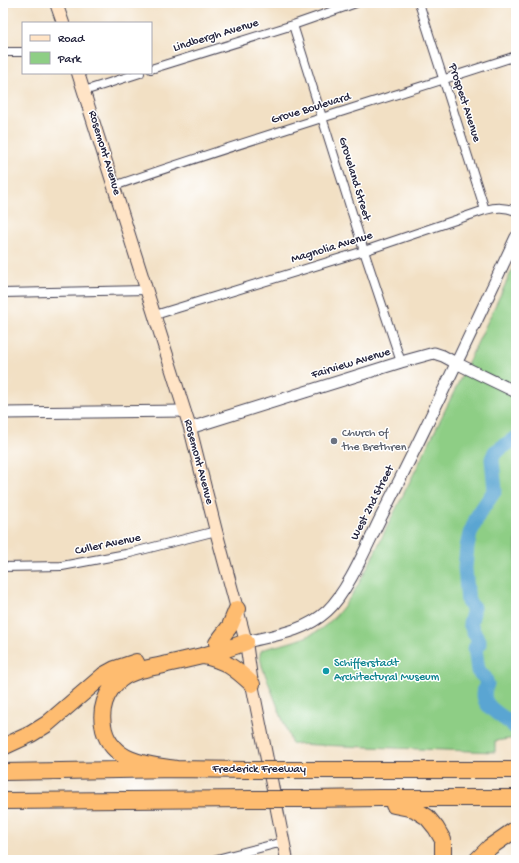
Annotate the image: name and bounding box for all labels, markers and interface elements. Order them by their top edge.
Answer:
street label: Lindbergh Avenue [172,16,261,56]
legend [22,22,152,74]
text: Road [58,33,85,47]
text: Park [57,53,83,67]
street label: Prospect Avenue [444,61,484,145]
street label: Grove Boulevard [270,90,353,128]
street label: Rosemont Avenue [85,109,124,198]
street label: Groveland Street [335,136,374,223]
street label: Magnolia Avenue [290,229,375,267]
street label: Fairview Avenue [309,345,393,383]
street label: Rosemont Avenue [180,418,216,507]
place label: Church of the Brethren [341,427,407,455]
marker: Church of the Brethren [329,436,339,446]
street label: West 2nd Street [348,462,398,543]
street label: Culler Avenue [74,531,143,559]
place label: Schifferstadt Architectural Museum [334,657,440,685]
marker: Schifferstadt Architectural Museum [321,666,331,676]
street label: Frederick Freeway [211,763,306,777]

